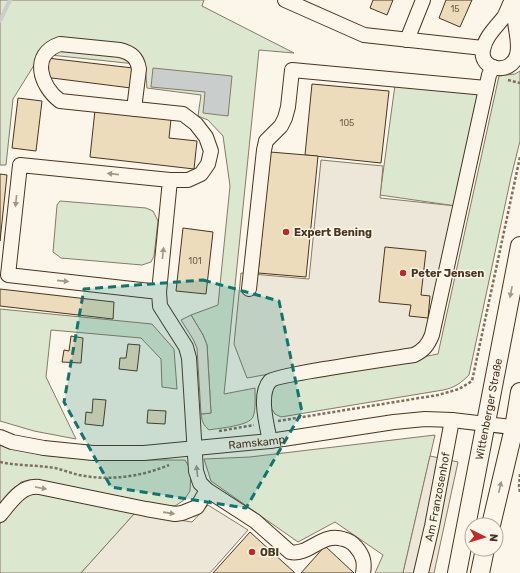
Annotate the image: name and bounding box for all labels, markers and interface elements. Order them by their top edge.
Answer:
house number: 15 [450,4,460,14]
house number: 105 [340,118,354,128]
one-way arrow [107,171,119,178]
one-way arrow [13,195,19,207]
place label: Expert Bening [294,226,372,239]
marker: Expert Bening [281,227,291,237]
one-way arrow [160,247,166,259]
house number: 101 [188,256,202,266]
place label: Peter Jensen [411,267,484,280]
marker: Peter Jensen [398,268,408,278]
one-way arrow [57,278,69,284]
one-way arrow [508,286,514,298]
street label: Wittenberger Straße [472,357,505,461]
street label: Ramskamp [228,432,286,451]
street label: Am Franzosenhof [422,450,452,543]
one-way arrow [193,465,200,477]
one-way arrow [497,481,503,493]
one-way arrow [35,485,47,491]
one-way arrow [163,510,175,516]
north arrow [464,517,504,557]
text: N [487,533,500,542]
place label: OBI [260,546,279,559]
marker: OBI [247,547,257,557]

